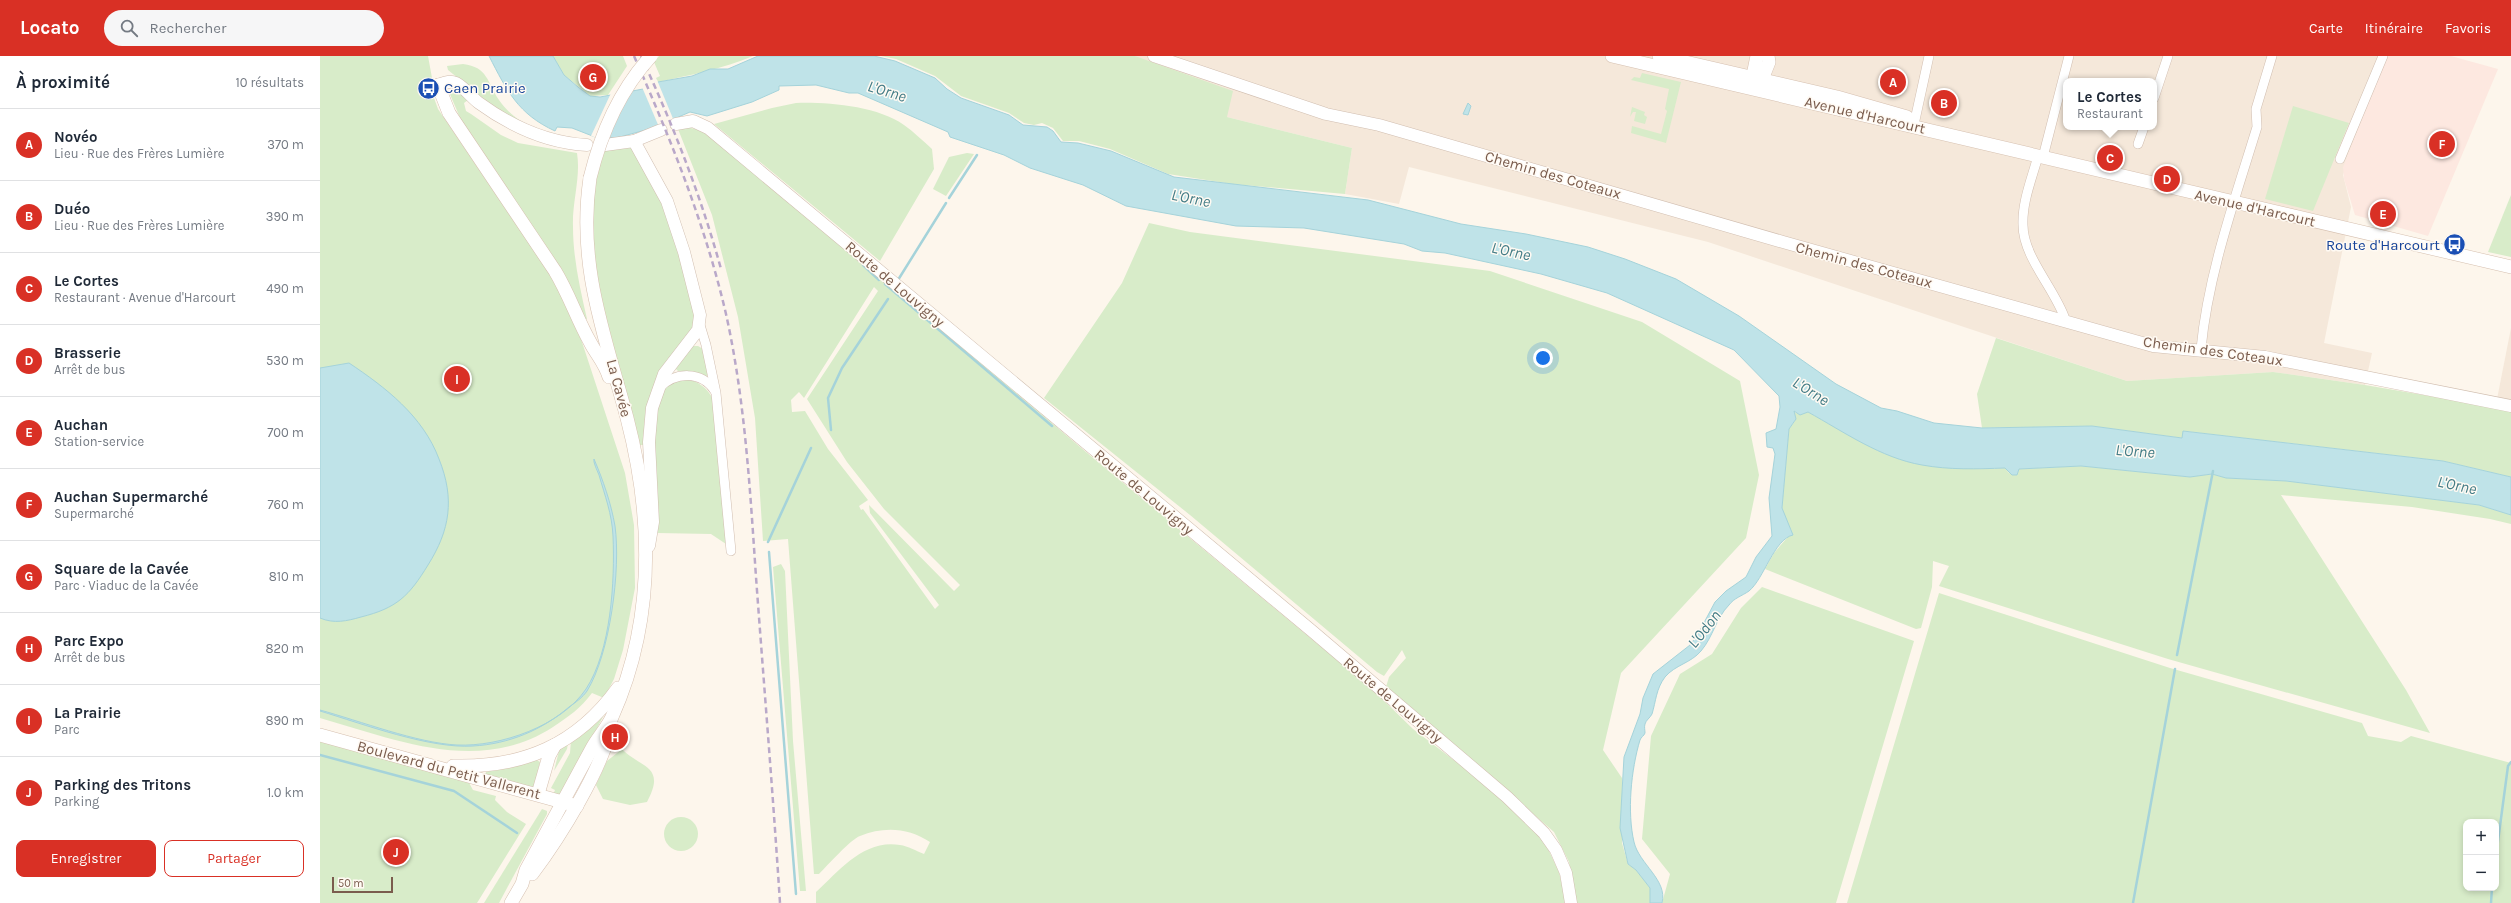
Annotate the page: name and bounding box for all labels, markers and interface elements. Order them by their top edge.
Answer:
search box [104,10,384,46]
text: Locato [20,17,80,39]
icon: search [118,17,140,39]
text: Rechercher [150,19,226,37]
text: Carte [2309,20,2343,37]
text: Itinéraire [2365,20,2423,37]
text: Favoris [2445,20,2491,37]
pin: G [580,62,606,92]
pin: A [1880,67,1906,97]
text: À proximité [16,72,110,92]
text: 10 résultats [235,75,304,90]
bus stop icon: Caen Prairie [415,75,441,101]
water label: L'Orne [865,76,909,106]
popup [2063,78,2157,130]
place label: Caen Prairie [444,79,526,97]
pin: B [1931,88,1957,118]
text: Le Cortes [2077,88,2142,106]
street label: Avenue d'Harcourt [1803,92,1928,138]
text: Restaurant [2077,106,2143,121]
text: Novéo [54,128,97,146]
pin: F [2429,129,2455,159]
text: A [25,137,33,152]
text: 370 m [267,137,304,152]
pin: C [2097,143,2123,173]
text: Lieu · Rue des Frères Lumière [54,146,224,161]
street label: Chemin des Coteaux [1483,147,1623,203]
pin: D [2154,164,2180,194]
water label: L'Orne [1170,185,1213,211]
street label: Avenue d'Harcourt [2193,185,2318,231]
pin: E [2370,199,2396,229]
text: Duéo [54,200,90,218]
text: B [25,209,33,224]
text: 390 m [266,209,304,224]
text: Lieu · Rue des Frères Lumière [54,218,224,233]
bus stop icon: Route d'Harcourt [2442,232,2468,258]
place label: Route d'Harcourt [2326,236,2440,254]
street label: Route de Louvigny [842,237,948,331]
water label: L'Orne [1490,238,1533,265]
street label: Chemin des Coteaux [1794,238,1935,292]
text: Le Cortes [54,272,119,290]
text: C [25,281,33,296]
text: 490 m [266,281,304,296]
text: Restaurant · Avenue d'Harcourt [54,290,236,305]
street label: Chemin des Coteaux [2142,332,2284,370]
text: Brasserie [54,344,121,362]
your location [1533,348,1553,368]
text: D [25,353,33,368]
text: 530 m [266,353,304,368]
street label: La Cavée [603,357,635,419]
text: Arrêt de bus [54,362,125,377]
pin: I [444,364,470,394]
water label: L'Orne [1789,372,1833,410]
text: Auchan [54,416,108,434]
text: E [25,425,33,440]
text: 700 m [267,425,304,440]
text: Station-service [54,434,144,449]
water label: L'Orne [2115,440,2156,462]
street label: Route de Louvigny [1091,445,1197,539]
water label: L'Orne [2436,472,2479,499]
text: Auchan Supermarché [54,488,208,506]
text: F [25,497,33,512]
text: 760 m [267,497,304,512]
text: Supermarché [54,506,134,521]
text: Square de la Cavée [54,560,189,578]
text: G [25,569,33,584]
text: 810 m [269,569,304,584]
text: Parc · Viaduc de la Cavée [54,578,198,593]
water label: L'Odon [1683,606,1725,652]
text: Parc Expo [54,632,124,650]
text: H [24,641,34,656]
text: 820 m [266,641,304,656]
text: Arrêt de bus [54,650,125,665]
street label: Route de Louvigny [1340,653,1446,747]
text: La Prairie [54,704,121,722]
text: I [27,713,31,728]
text: 890 m [266,713,304,728]
text: Parc [54,722,80,737]
pin: H [602,722,628,752]
street label: Boulevard du Petit Vallerent [355,737,543,803]
text: Parking des Tritons [54,776,191,794]
text: J [26,785,32,800]
text: 1.0 km [267,785,304,800]
text: Parking [54,794,99,809]
map controls [2463,819,2499,891]
button: + [2463,819,2499,855]
pin: J [383,837,409,867]
button: Enregistrer [16,840,156,877]
button: Partager [164,840,304,877]
button: − [2463,855,2499,891]
scale bar [332,875,393,894]
text: 50 m [338,877,364,890]

